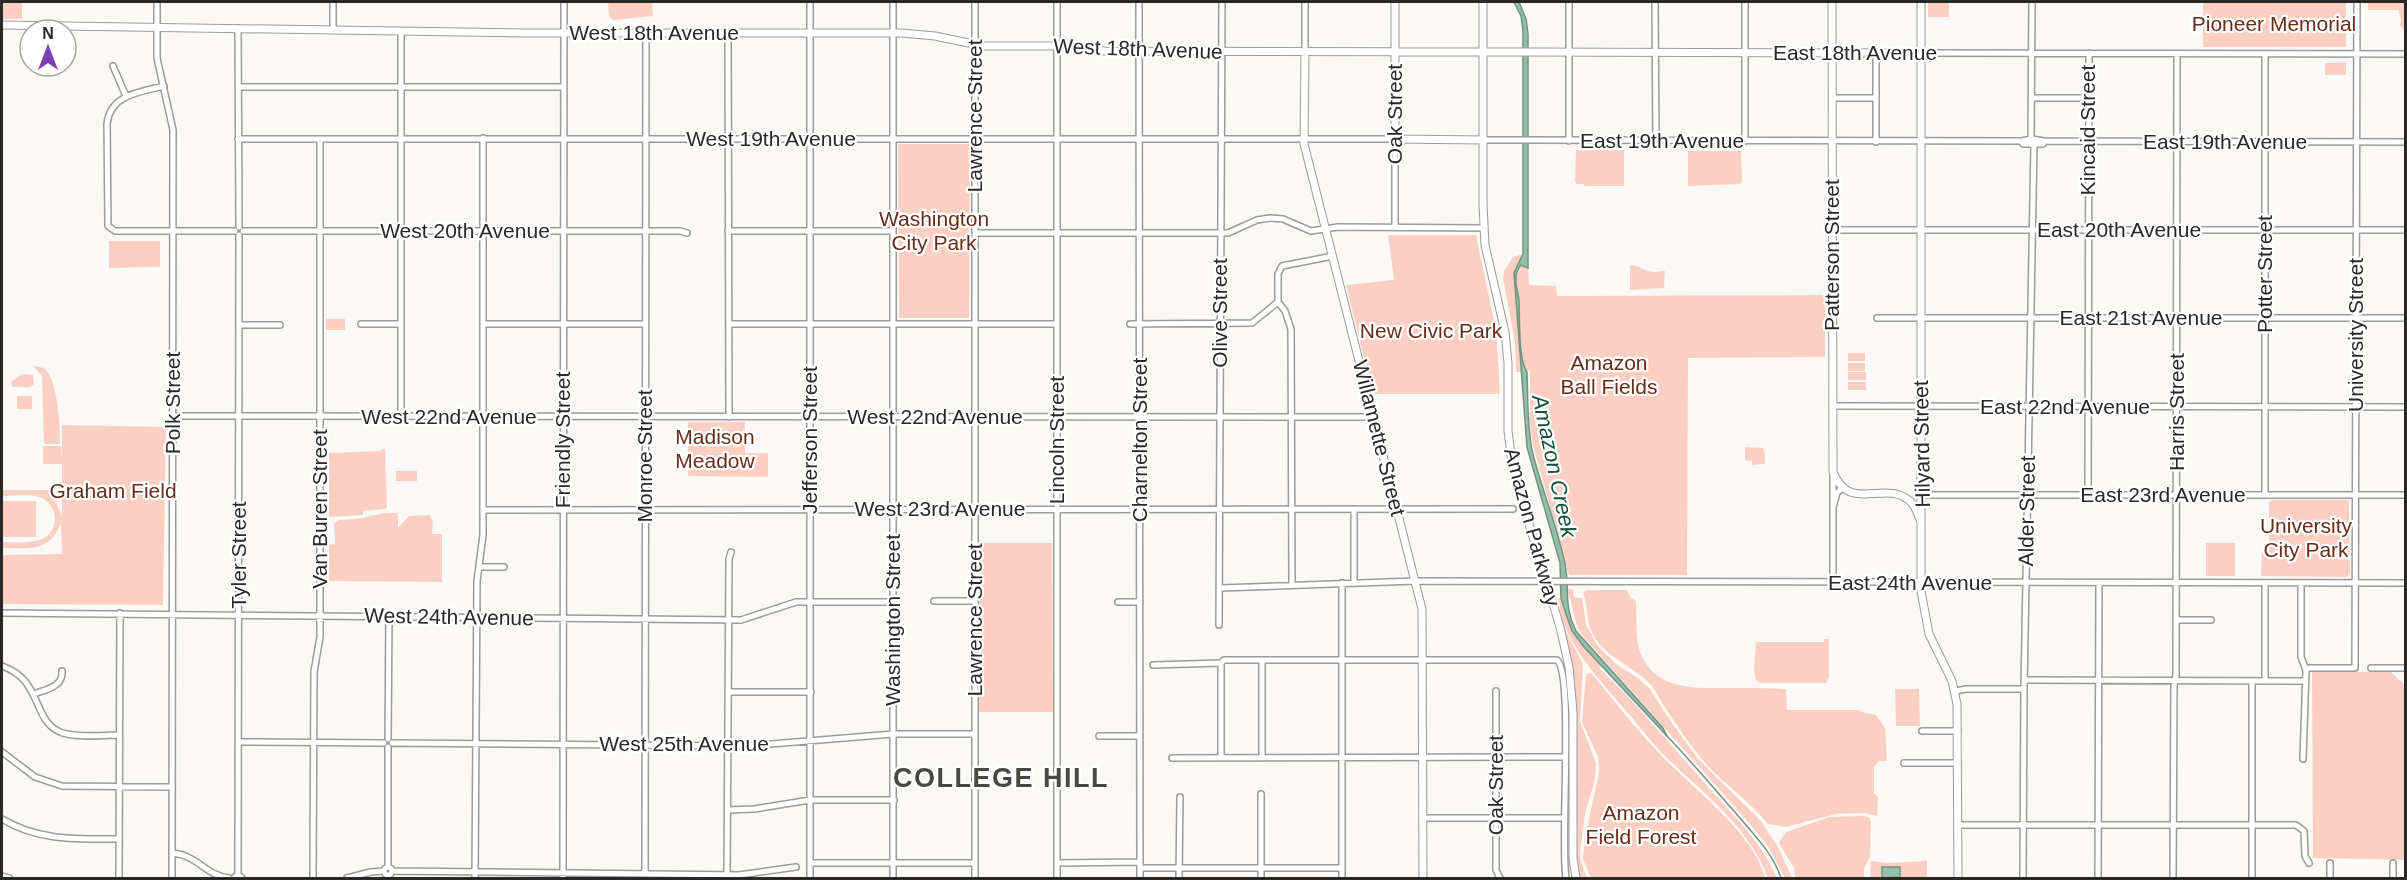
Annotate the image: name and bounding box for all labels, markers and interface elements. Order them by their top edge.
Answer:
park label: Pioneer Memorial [2192,12,2356,35]
north arrow [18,18,78,78]
street label: West 18th Avenue [569,21,739,44]
text: N [42,25,54,42]
street label: West 18th Avenue [1053,34,1223,63]
street label: Lawrence Street [963,39,986,192]
street label: East 18th Avenue [1773,41,1937,64]
street label: Oak Street [1383,64,1406,164]
street label: Kincaid Street [2076,64,2099,195]
street label: West 19th Avenue [686,127,856,150]
street label: East 19th Avenue [1580,129,1744,152]
street label: East 19th Avenue [2143,130,2307,153]
street label: Patterson Street [1820,179,1843,331]
park label: Washington City Park [879,207,989,254]
street label: Potter Street [2253,215,2276,333]
street label: East 20th Avenue [2037,218,2201,241]
street label: West 20th Avenue [380,219,550,242]
street label: Olive Street [1208,258,1231,368]
street label: University Street [2344,258,2367,412]
street label: East 21st Avenue [2059,306,2223,329]
park label: New Civic Park [1360,319,1503,342]
street label: Polk Street [161,351,184,454]
park label: Amazon Ball Fields [1561,351,1657,398]
street label: Harris Street [2165,353,2188,471]
street label: Charnelton Street [1128,358,1151,522]
street label: Willamette Street [1349,358,1410,518]
street label: Jefferson Street [798,366,821,514]
street label: Friendly Street [551,372,574,508]
street label: Lincoln Street [1045,376,1068,504]
street label: Hilyard Street [1909,380,1934,508]
street label: Monroe Street [633,389,656,523]
water label: Amazon Creek [1527,390,1582,541]
street label: East 22nd Avenue [1980,395,2150,418]
street label: West 22nd Avenue [361,405,537,428]
street label: West 22nd Avenue [847,405,1023,428]
park label: Madison Meadow [675,425,756,472]
street label: Van Buren Street [308,429,331,589]
street label: Amazon Parkway [1500,445,1565,609]
street label: Alder Street [2014,455,2039,567]
park label: Graham Field [49,479,177,502]
street label: East 23rd Avenue [2080,483,2246,506]
street label: West 23rd Avenue [855,497,1025,520]
street label: Tyler Street [227,501,250,609]
park label: University City Park [2260,514,2353,561]
street label: Washington Street [881,534,904,706]
street label: Lawrence Street [963,543,986,696]
street label: East 24th Avenue [1828,571,1992,594]
street label: West 24th Avenue [364,604,534,629]
street label: West 25th Avenue [599,732,769,755]
street label: Oak Street [1484,735,1507,835]
district label: COLLEGE HILL [893,763,1109,793]
park label: Amazon Field Forest [1586,801,1697,848]

